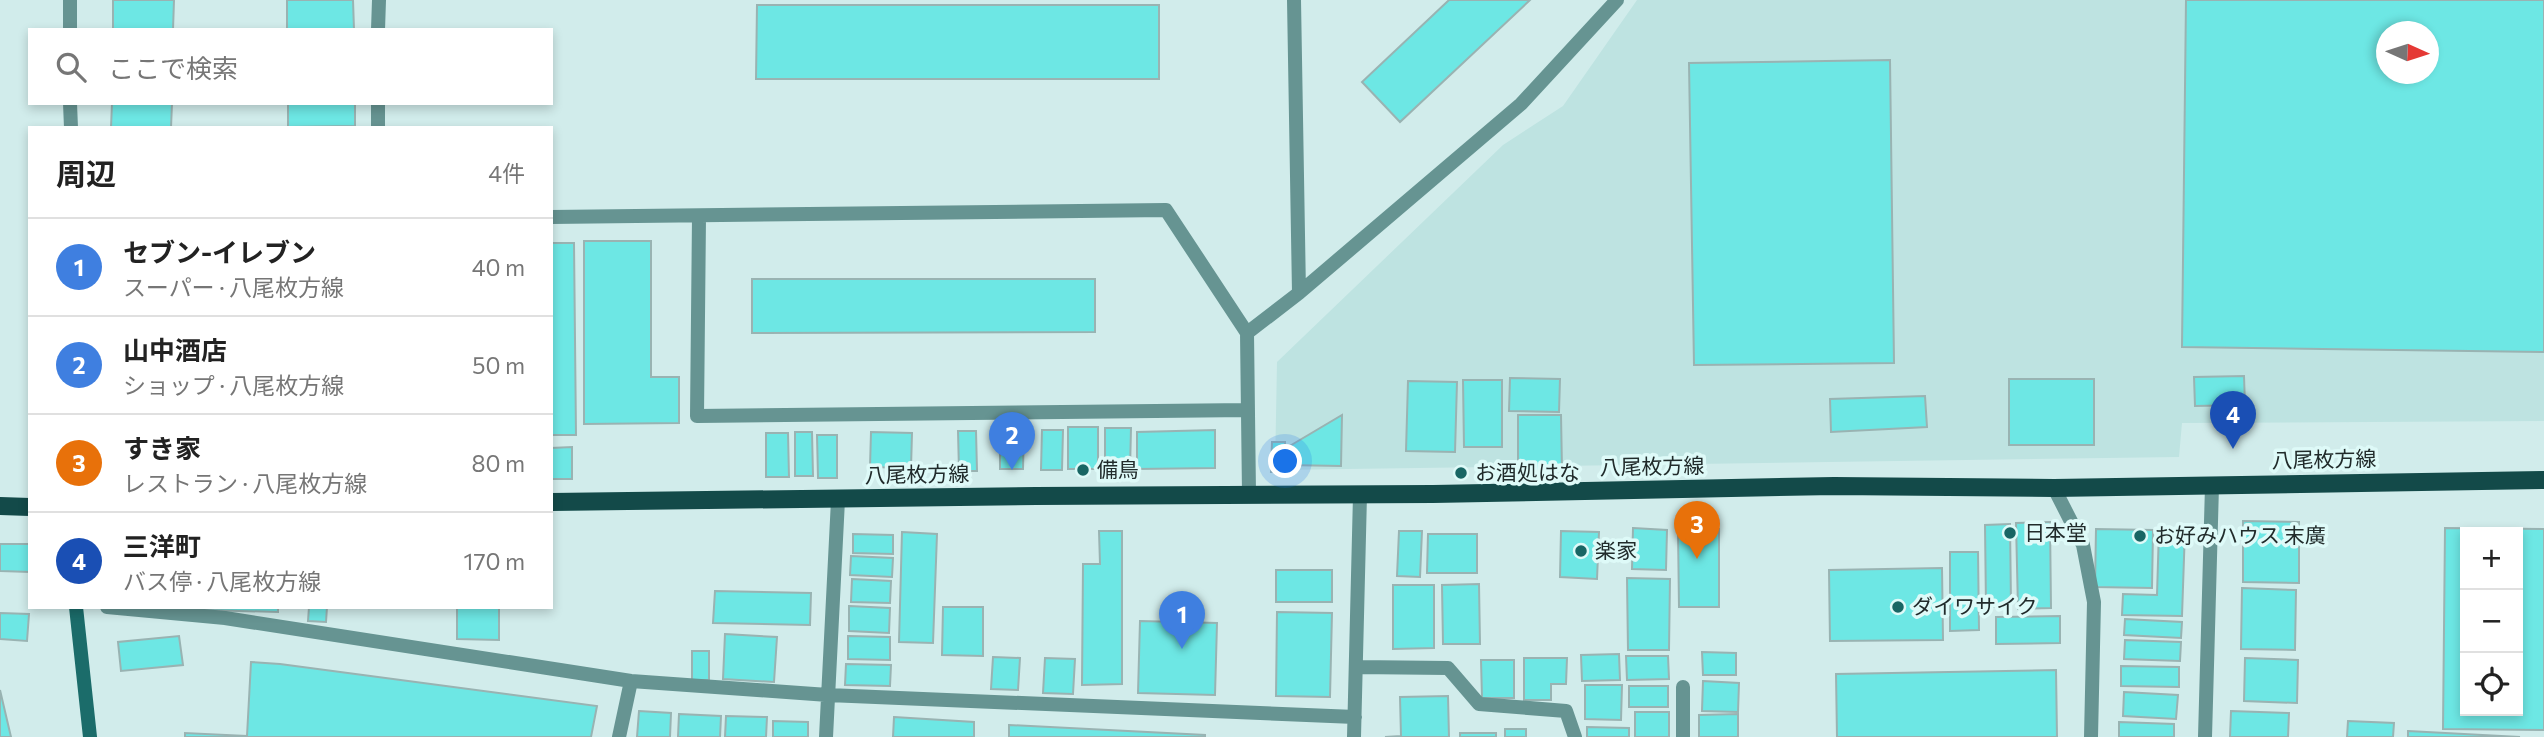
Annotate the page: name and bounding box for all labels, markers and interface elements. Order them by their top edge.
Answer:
north arrow [2376,21,2439,84]
search box [28,28,553,105]
icon: search [52,48,90,86]
text: ここで検索 [108,52,238,83]
text: 周辺 [56,154,116,191]
text: 4件 [488,159,525,187]
text: セブン-イレブン [123,236,316,267]
text: 1 [74,253,84,281]
text: 40 m [472,253,525,281]
text: スーパー · 八尾枚方線 [123,273,344,301]
text: 山中酒店 [123,334,227,365]
text: 2 [72,351,86,379]
text: 50 m [472,351,525,379]
text: ショップ · 八尾枚方線 [123,371,344,399]
pin: 4 [2210,391,2256,449]
pin: 2 [989,412,1035,470]
text: すき家 [123,432,201,463]
your location [1268,444,1302,478]
street label: 八尾枚方線 [2271,445,2377,472]
text: 3 [72,449,86,477]
text: 80 m [472,449,525,477]
street label: 八尾枚方線 [1599,452,1705,479]
place label: 備鳥 [1097,456,1139,481]
place label: お酒処はな [1475,459,1580,484]
street label: 八尾枚方線 [864,460,970,487]
marker: 備鳥 [1075,462,1091,478]
marker: お酒処はな [1453,465,1469,481]
text: レストラン · 八尾枚方線 [123,469,367,497]
pin: 3 [1674,501,1720,559]
place label: 日本堂 [2024,519,2087,544]
place label: お好みハウス 末廣 [2154,522,2326,547]
marker: 日本堂 [2002,525,2018,541]
map controls [2460,527,2523,716]
button: + [2460,527,2523,590]
marker: お好みハウス 末廣 [2132,528,2148,544]
text: 三洋町 [123,530,201,561]
place label: 楽家 [1595,537,1637,562]
marker: 楽家 [1573,543,1589,559]
text: 4 [72,547,86,575]
text: 170 m [464,547,525,575]
text: バス停 · 八尾枚方線 [123,567,321,595]
button: − [2460,590,2523,653]
pin: 1 [1159,591,1205,649]
place label: ダイワサイク [1912,593,2038,618]
marker: ダイワサイク [1890,599,1906,615]
button: locate [2460,653,2523,716]

